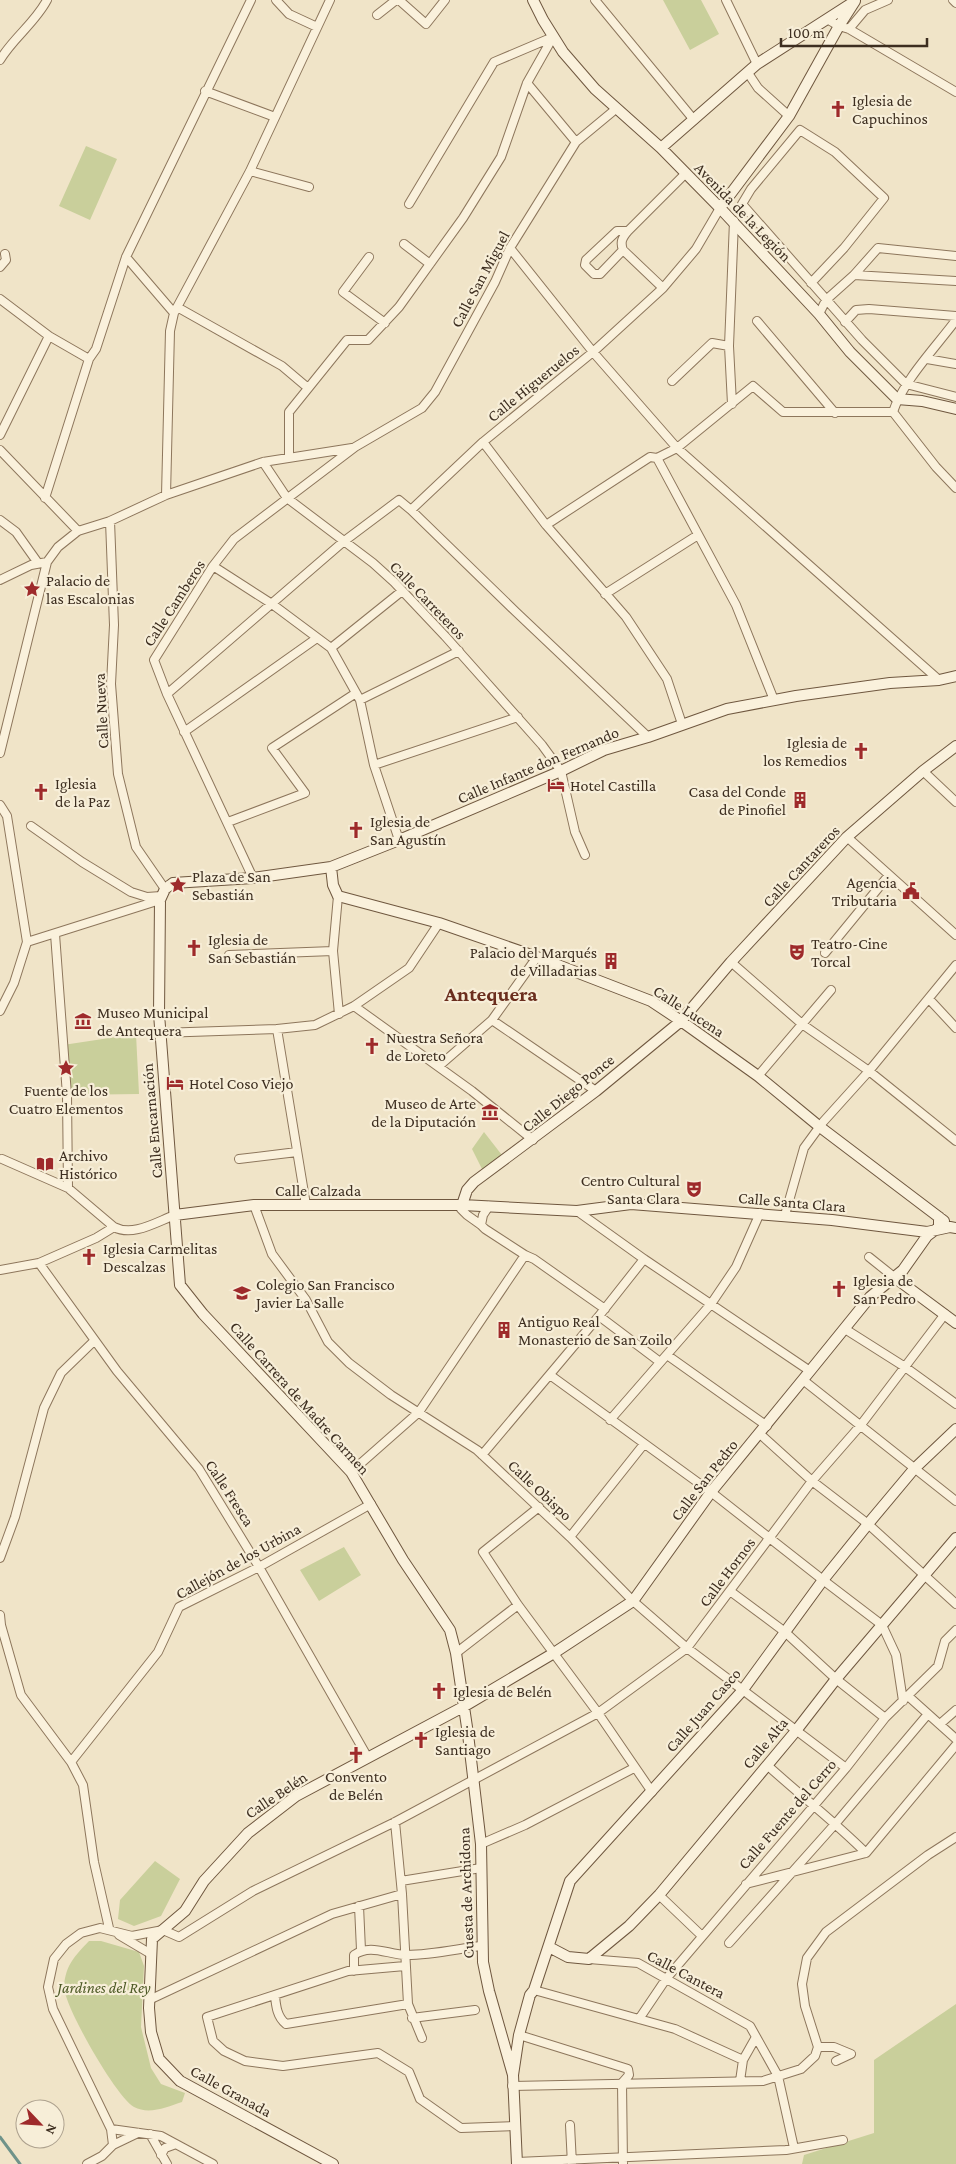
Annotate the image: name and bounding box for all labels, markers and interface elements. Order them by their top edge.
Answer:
scale bar [781,15,927,47]
text: 100 m [788,25,825,41]
place label: Iglesia de Capuchinos [852,92,928,128]
church icon: Iglesia de Capuchinos [828,99,848,119]
street label: Avenida de la Legión [691,159,795,266]
street label: Calle San Miguel [447,228,513,331]
street label: Calle Higueruelos [484,341,583,426]
street label: Calle Camberos [140,557,208,649]
street label: Calle Carreteros [387,557,469,643]
place label: Palacio de las Escalonias [46,572,135,607]
place icon: Palacio de las Escalonias [22,579,42,599]
street label: Calle Nueva [90,672,111,749]
street label: Calle Infante don Fernando [455,723,621,807]
place label: Iglesia de los Remedios [763,734,847,769]
church icon: Iglesia de los Remedios [851,741,871,761]
place label: Iglesia de la Paz [55,775,110,810]
hotel icon: Hotel Castilla [546,775,566,795]
place label: Hotel Castilla [570,777,657,794]
church icon: Iglesia de la Paz [31,782,51,802]
place label: Casa del Conde de Pinofiel [689,783,786,818]
building icon: Casa del Conde de Pinofiel [790,790,810,810]
place label: Iglesia de San Agustín [370,813,446,849]
church icon: Iglesia de San Agustín [346,820,366,840]
street label: Calle Cantareros [759,822,843,910]
place label: Plaza de San Sebastián [192,868,271,903]
place label: Agencia Tributaria [832,874,898,909]
place icon: Plaza de San Sebastián [168,875,188,895]
public building icon: Agencia Tributaria [901,881,921,901]
place label: Iglesia de San Sebastián [208,931,297,966]
place label: Teatro-Cine Torcal [811,935,887,970]
church icon: Iglesia de San Sebastián [184,938,204,958]
theatre icon: Teatro-Cine Torcal [787,942,807,962]
place label: Palacio del Marqués de Villadarias [470,944,597,979]
building icon: Palacio del Marqués de Villadarias [601,951,621,971]
district label: Antequera [444,982,538,1006]
street label: Calle Lucena [650,982,728,1041]
place label: Museo Municipal de Antequera [97,1004,208,1040]
museum icon: Museo Municipal de Antequera [73,1011,93,1031]
place label: Nuestra Señora de Loreto [386,1029,484,1064]
church icon: Nuestra Señora de Loreto [362,1036,382,1056]
street label: Calle Diego Ponce [519,1051,618,1136]
place icon: Fuente de los Cuatro Elementos [56,1058,76,1078]
street label: Calle Encarnación [138,1062,166,1179]
hotel icon: Hotel Coso Viejo [165,1073,185,1093]
place label: Hotel Coso Viejo [189,1075,293,1093]
place label: Fuente de los Cuatro Elementos [9,1082,123,1117]
place label: Museo de Arte de la Diputación [371,1095,476,1131]
museum icon: Museo de Arte de la Diputación [480,1102,500,1122]
place label: Archivo Histórico [59,1147,118,1182]
library icon: Archivo Histórico [35,1154,55,1174]
place label: Centro Cultural Santa Clara [581,1172,681,1207]
theatre icon: Centro Cultural Santa Clara [684,1179,704,1199]
street label: Calle Calzada [275,1182,362,1199]
street label: Calle Santa Clara [737,1189,847,1215]
place label: Iglesia Carmelitas Descalzas [103,1240,217,1275]
church icon: Iglesia Carmelitas Descalzas [79,1247,99,1267]
place label: Iglesia de San Pedro [853,1272,916,1307]
place label: Colegio San Francisco Javier La Salle [254,1276,395,1312]
church icon: Iglesia de San Pedro [829,1279,849,1299]
school or university icon: Colegio San Francisco Javier La Salle [232,1283,252,1303]
place label: Antiguo Real Monasterio de San Zoilo [518,1313,672,1348]
street label: Calle Carrera de Madre Carmen [227,1318,373,1478]
building icon: Antiguo Real Monasterio de San Zoilo [494,1320,514,1340]
street label: Calle San Pedro [667,1436,741,1524]
street label: Calle Obispo [504,1456,575,1525]
street label: Calle Fresca [202,1457,258,1530]
street label: Callejón de los Urbina [173,1519,304,1603]
street label: Calle Hornos [695,1534,759,1610]
street label: Calle Juan Casco [662,1665,745,1756]
church icon: Iglesia de Belén [429,1681,449,1701]
place label: Iglesia de Belén [453,1683,552,1701]
street label: Calle Alta [739,1714,792,1772]
place label: Iglesia de Santiago [435,1723,495,1759]
church icon: Iglesia de Santiago [411,1730,431,1750]
church icon: Convento de Belén [346,1745,366,1765]
street label: Calle Fuente del Cerro [735,1755,839,1872]
street label: Calle Belén [242,1768,310,1822]
place label: Convento de Belén [325,1768,387,1803]
street label: Cuesta de Archidona [455,1826,477,1959]
street label: Calle Cantera [644,1946,728,2002]
park label: Jardines del Rey [54,1979,151,1997]
street label: Calle Granada [188,2062,275,2121]
north arrow [15,2099,65,2149]
text: N [42,2122,61,2138]

